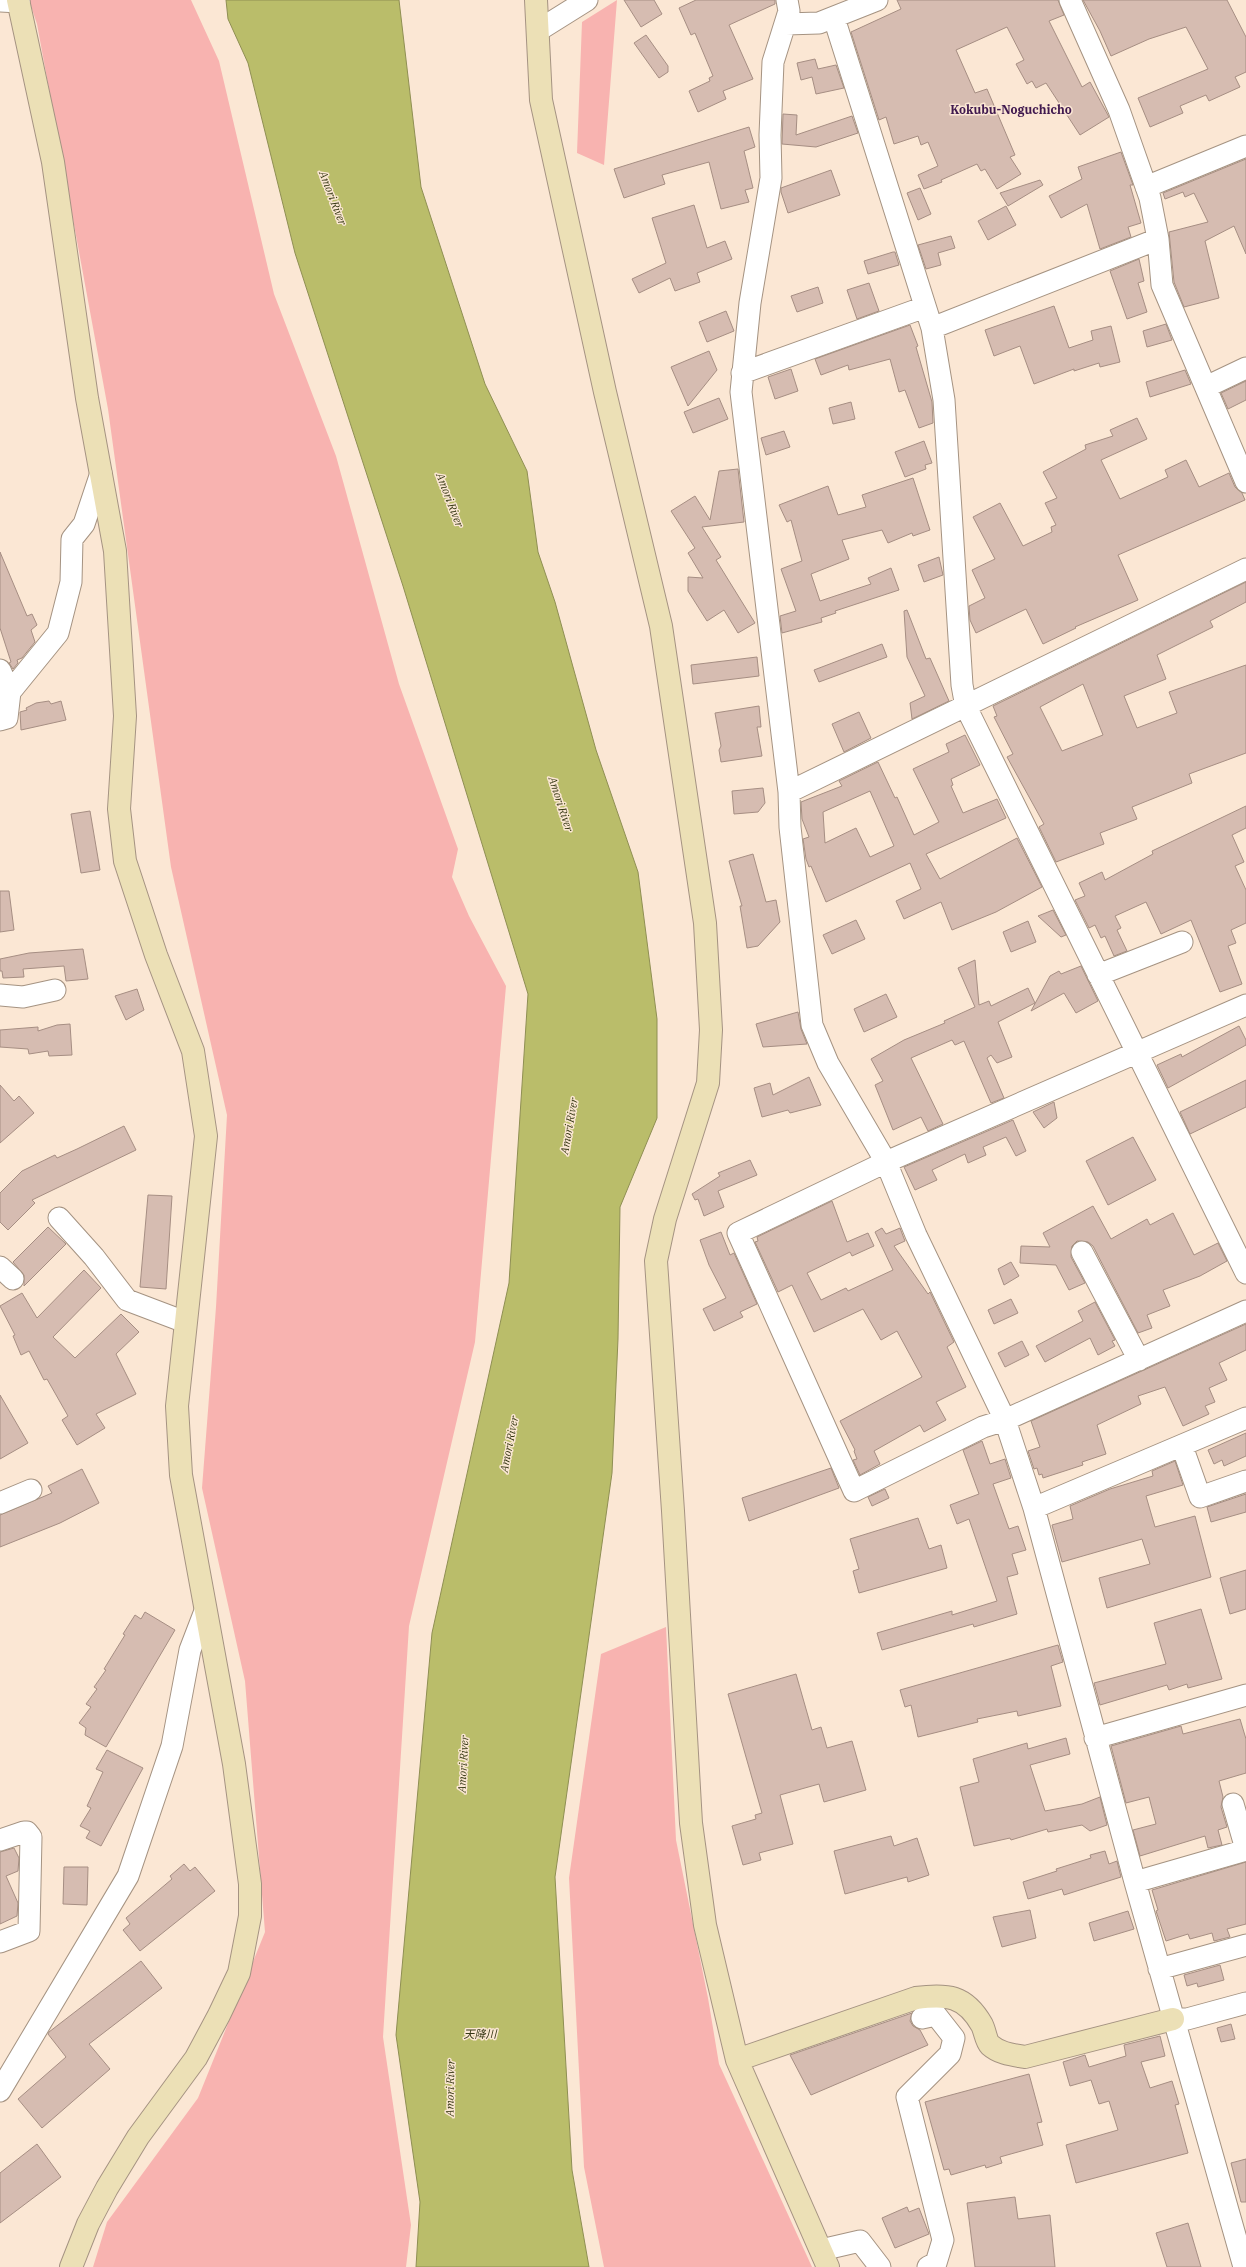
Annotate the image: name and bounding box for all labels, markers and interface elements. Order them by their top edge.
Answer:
district label: Kokubu-Noguchicho [950,102,1072,117]
water label: Amori River [316,168,350,228]
water label: Amori River [433,470,467,530]
water label: Amori River [545,774,577,834]
water label: Amori River [557,1096,581,1156]
water label: Amori River [497,1414,522,1474]
water label: Amori River [454,1734,472,1794]
water label: 天降川 [464,2027,497,2041]
water label: Amori River [442,2058,458,2118]

